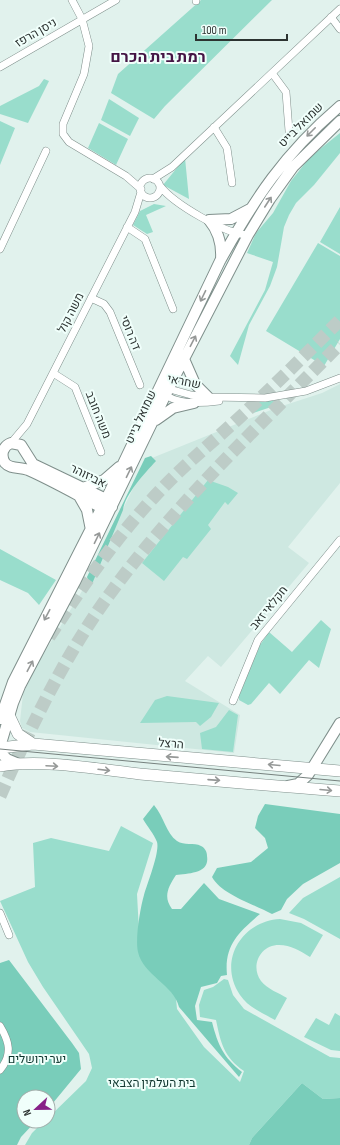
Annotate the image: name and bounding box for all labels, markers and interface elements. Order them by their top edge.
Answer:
street label: ניסן הרפז [12,15,60,51]
scale bar [196,16,287,42]
text: 100 m [202,23,227,38]
district label: רמת בית הכרם [110,48,206,67]
street label: שמואל בייט [275,99,327,151]
one-way arrow [306,127,316,137]
one-way arrow [264,197,272,208]
street label: משה קול [54,290,88,336]
one-way arrow [199,290,206,302]
street label: דה רוסי [116,314,144,352]
one-way arrow [190,335,197,347]
street label: שחראי [166,371,202,393]
street label: שמואל בייט [122,388,160,446]
street label: משה חובב [82,389,114,441]
street label: אביזוהר [67,461,109,491]
one-way arrow [126,467,133,479]
one-way arrow [94,533,101,545]
street label: חקלאי זאב [247,583,291,633]
one-way arrow [43,609,51,621]
one-way arrow [27,660,35,672]
street label: הרצל [158,736,184,752]
one-way arrow [166,753,179,760]
one-way arrow [268,761,281,769]
one-way arrow [45,762,58,769]
one-way arrow [97,766,110,774]
one-way arrow [207,777,220,784]
one-way arrow [319,787,332,794]
park label: יער ירושלים [8,1052,66,1067]
park label: בית העלמין הצבאי [108,1076,196,1091]
north arrow [16,1089,56,1129]
text: N [20,1107,34,1118]

